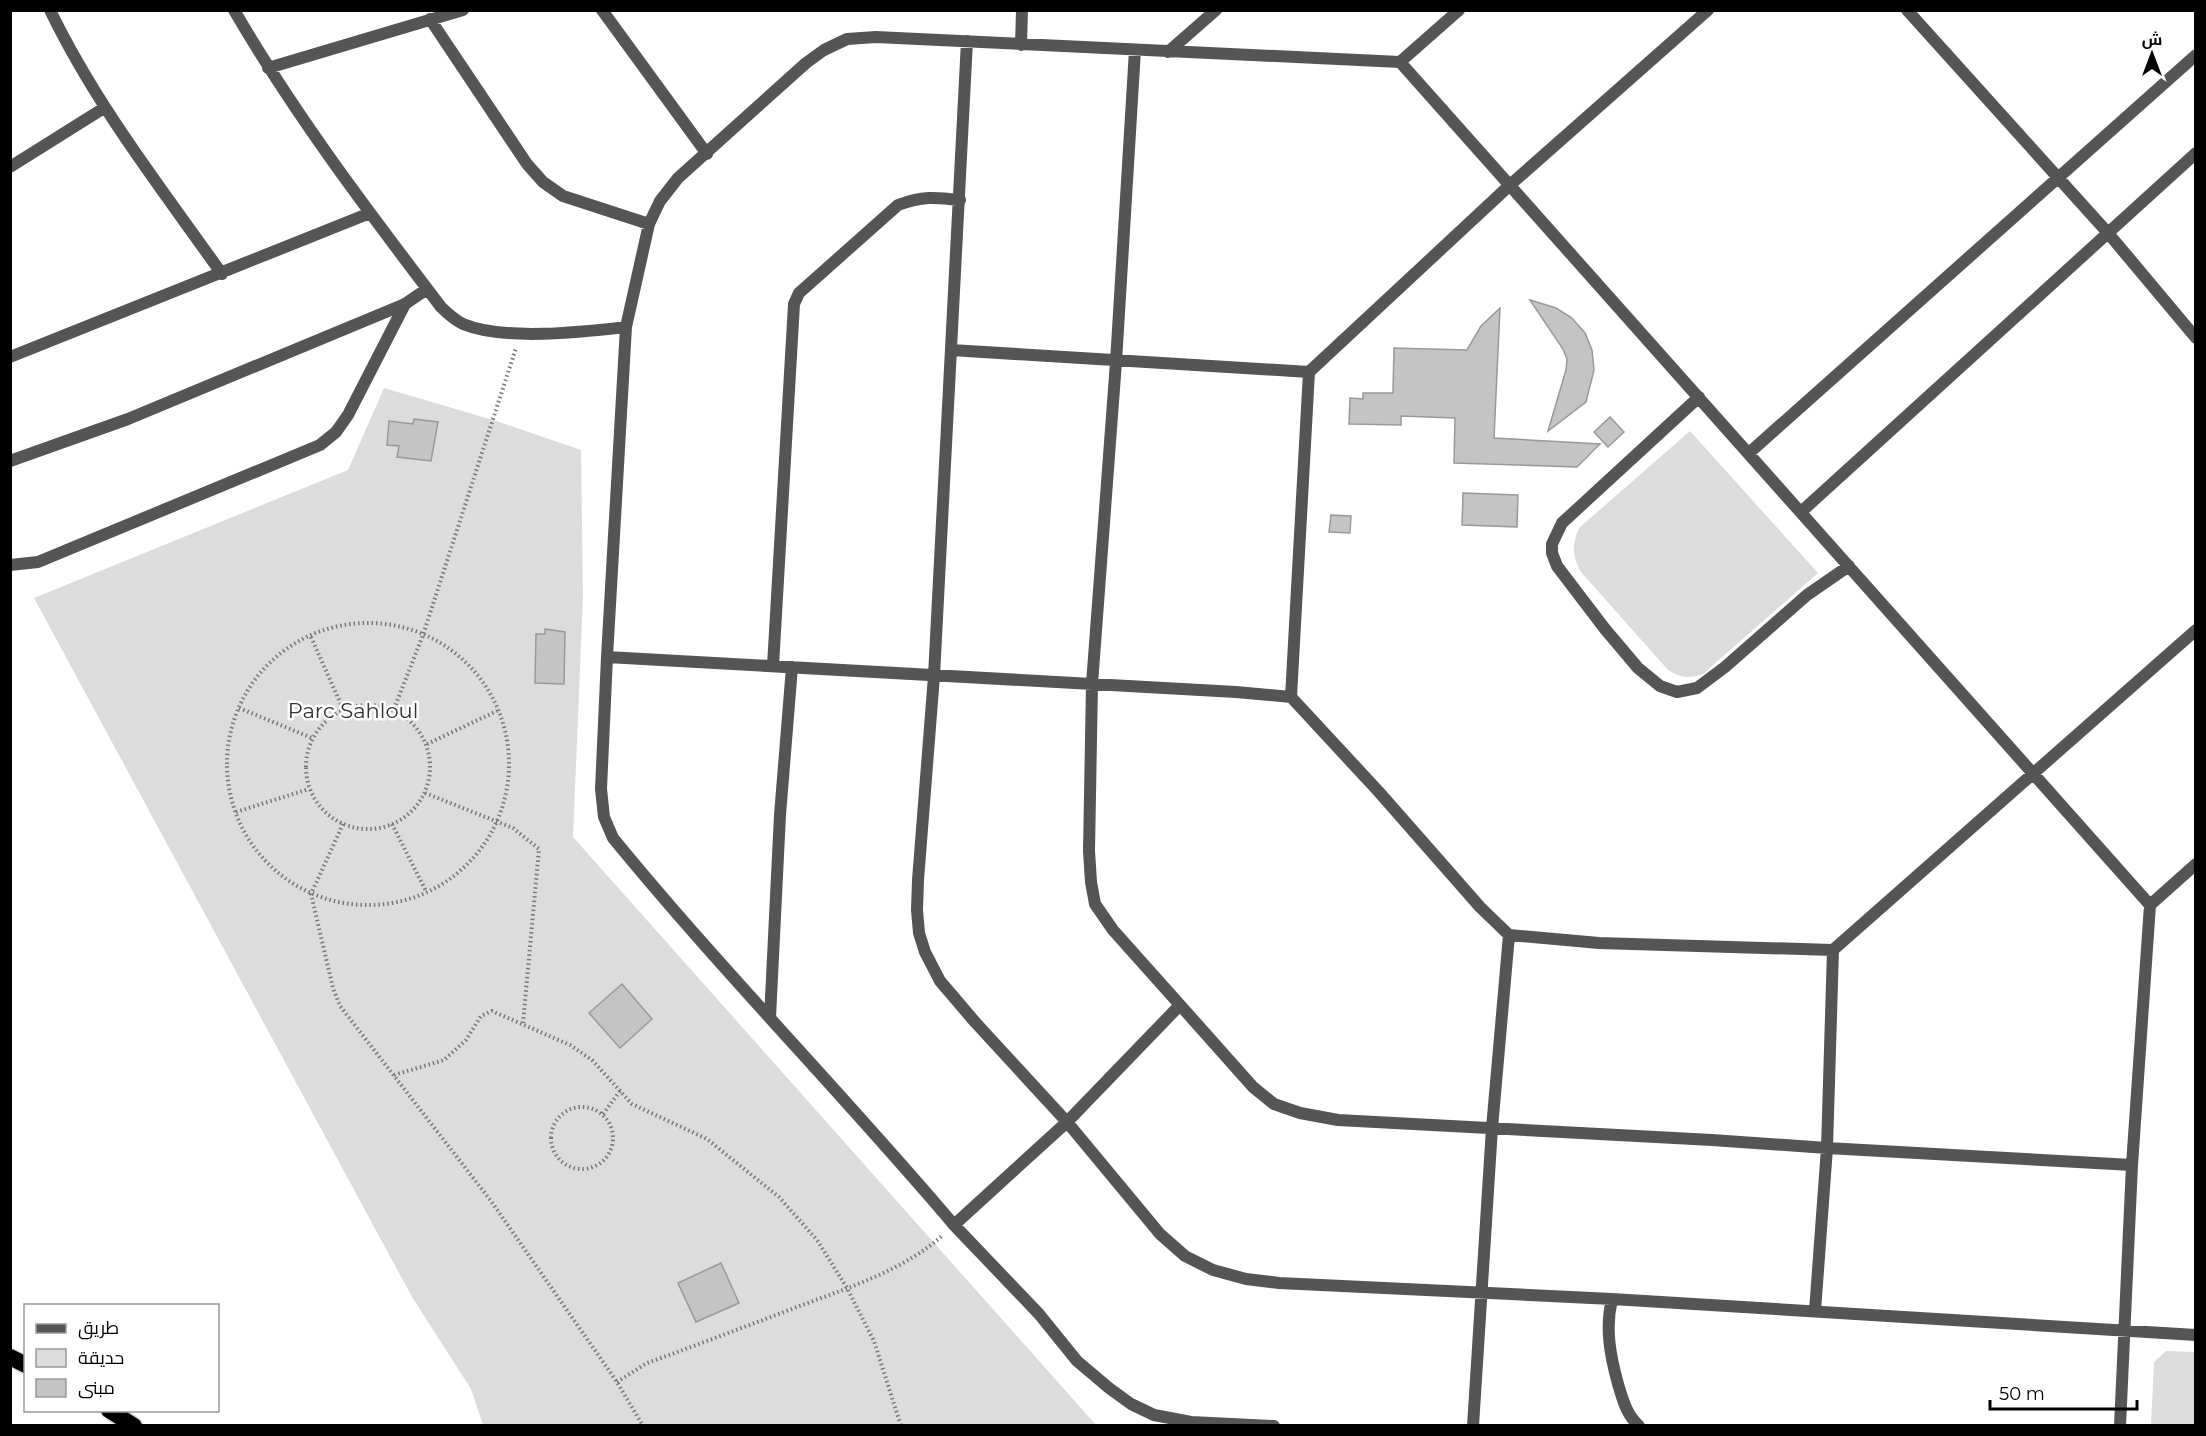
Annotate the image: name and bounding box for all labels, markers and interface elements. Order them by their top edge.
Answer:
north arrow [2122,24,2182,84]
text: ش [2142,30,2162,49]
park label: Parc Sahloul [288,698,418,723]
legend [24,1304,219,1412]
text: طريق [78,1317,119,1340]
text: حديقة [78,1347,124,1369]
scale bar [1990,1373,2137,1411]
text: مبنى [78,1377,115,1399]
text: 50 m [1999,1383,2045,1405]

